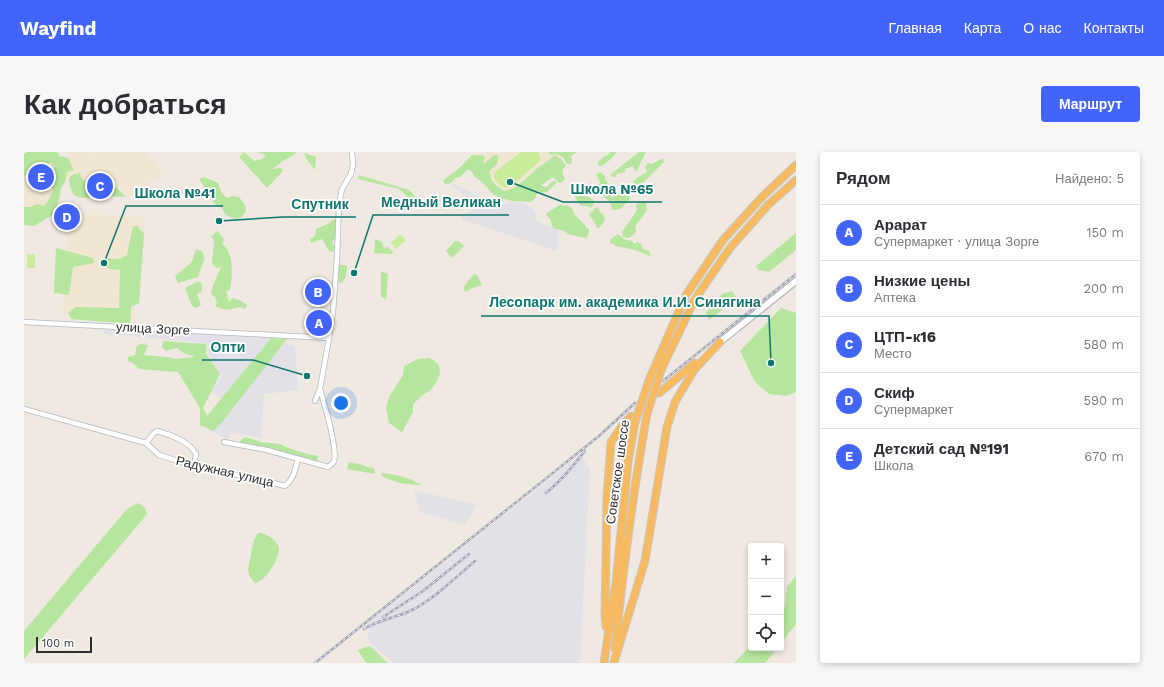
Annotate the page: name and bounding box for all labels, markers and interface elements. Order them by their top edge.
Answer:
text: Wayfind [20,17,96,40]
text: Главная [889,20,942,36]
text: Карта [964,20,1001,36]
text: О нас [1023,20,1062,36]
text: Контакты [1084,20,1144,36]
button: Маршрут [1041,86,1140,122]
text: Как добраться [24,88,227,121]
pin: E [28,162,54,192]
text: Рядом [836,168,891,188]
pin: C [87,171,113,201]
text: Найдено: 5 [1055,171,1124,186]
callout: Школа №65 [563,176,662,202]
callout: Школа №41 [126,180,223,206]
text: Школа №65 [571,181,653,197]
text: Школа №41 [135,185,215,201]
callout: Медный Великан [373,189,509,215]
callout: Спутник [283,191,356,217]
text: Медный Великан [381,194,501,210]
text: Спутник [291,196,350,212]
pin: D [54,202,80,232]
text: Арарат [874,216,927,234]
text: A [845,225,853,240]
text: 150 m [1086,225,1124,240]
text: Супермаркет · улица Зорге [874,234,1039,249]
text: Низкие цены [874,272,970,290]
pin: B [305,277,331,307]
text: B [845,281,853,296]
text: 200 m [1083,281,1124,296]
callout: Лесопарк им. академика И.И. Синягина [481,290,769,316]
text: Аптека [874,290,916,305]
text: Лесопарк им. академика И.И. Синягина [489,294,761,310]
pin: A [306,308,332,338]
street label: улица Зорге [116,319,190,338]
text: ЦТП-к16 [874,328,936,346]
callout: Опти [202,334,253,360]
text: C [845,337,853,352]
text: 580 m [1084,337,1124,352]
text: Опти [211,339,245,355]
text: Место [874,346,912,361]
text: Скиф [874,384,915,402]
your location [331,393,351,413]
text: D [844,393,854,408]
text: 590 m [1084,393,1124,408]
text: Супермаркет [874,402,953,417]
street label: Советское шоссе [603,419,632,525]
text: Детский сад №191 [874,440,1009,458]
text: E [845,449,853,464]
text: 670 m [1084,449,1124,464]
street label: Радужная улица [174,453,276,490]
text: Школа [874,458,914,473]
map controls [748,543,784,651]
button: + [748,543,784,579]
button: − [748,579,784,615]
button: locate [748,615,784,651]
scale bar [36,635,92,654]
text: 100 m [42,637,74,650]

